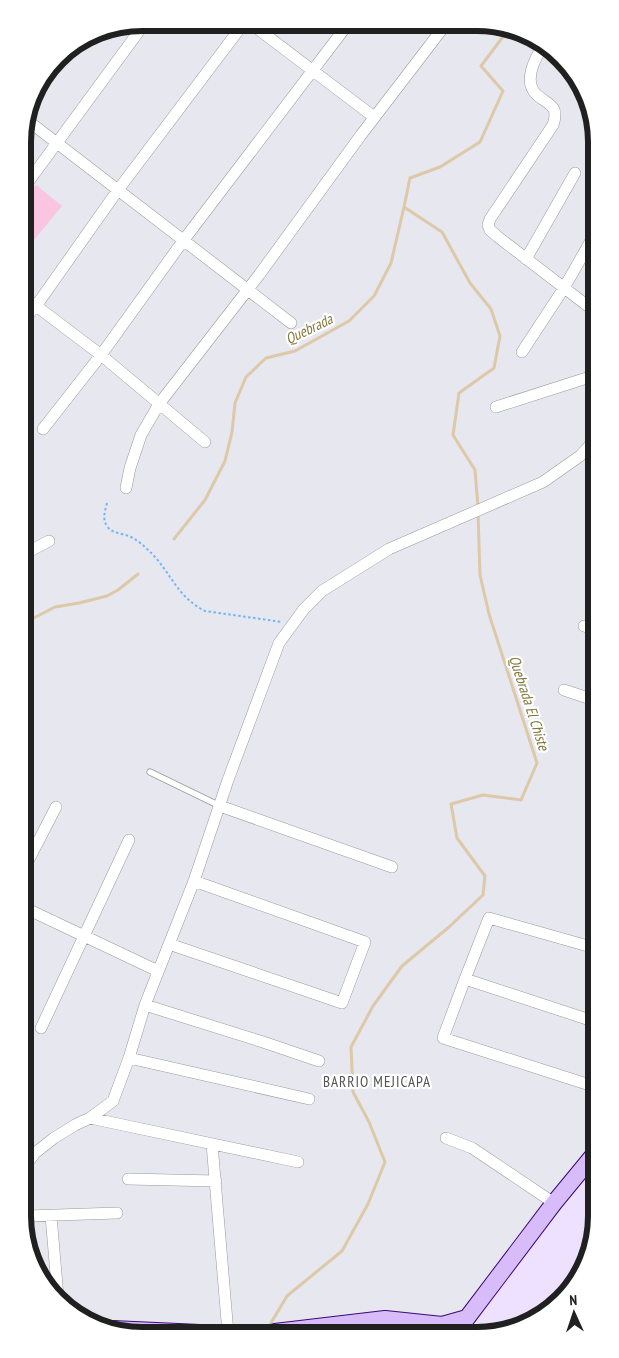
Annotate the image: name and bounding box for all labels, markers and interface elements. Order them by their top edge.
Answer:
water label: Quebrada [282,309,336,348]
water label: Quebrada El Chiste [505,653,554,753]
district label: BARRIO MEJICAPA [323,1072,431,1091]
north arrow [549,1288,599,1338]
text: N [569,1291,578,1309]

